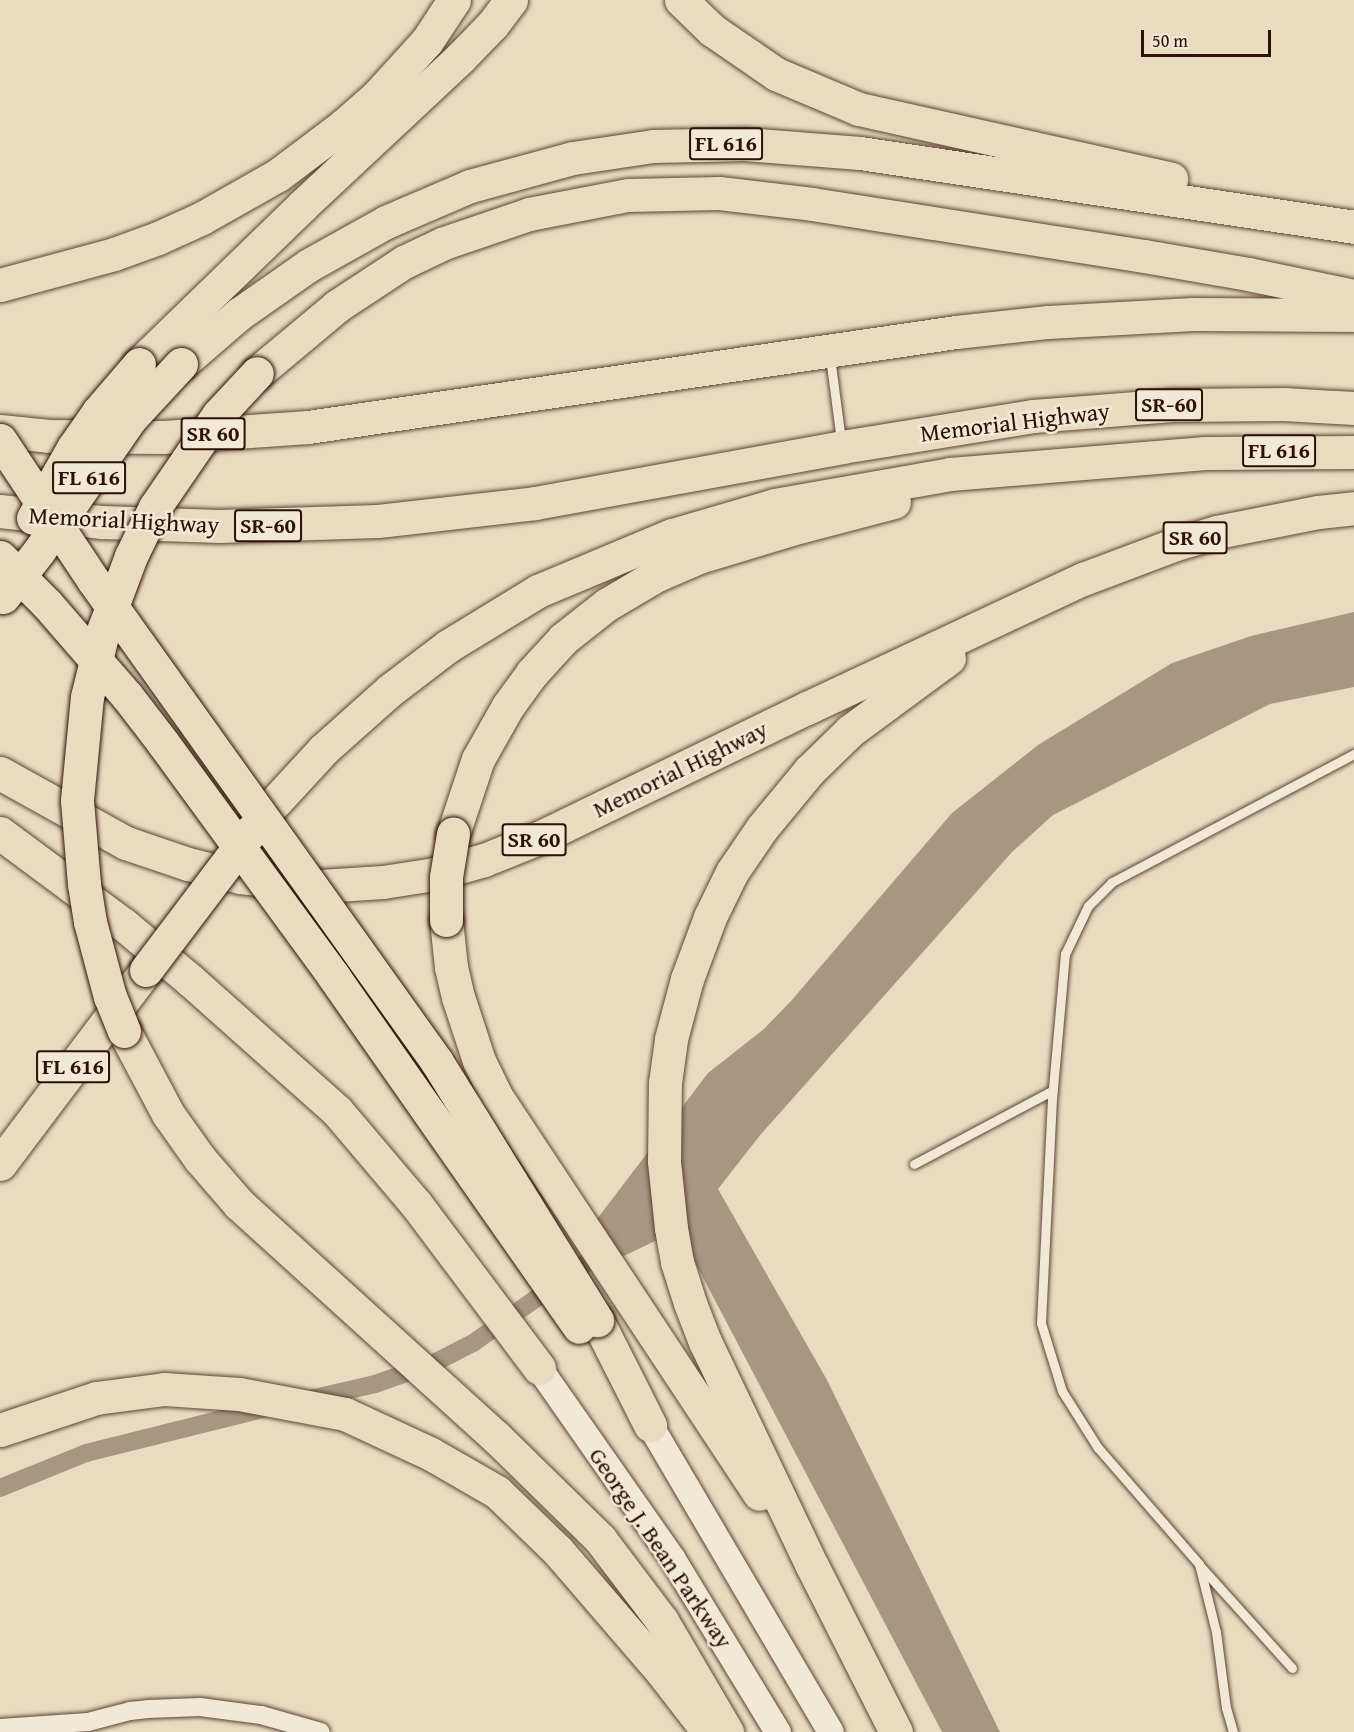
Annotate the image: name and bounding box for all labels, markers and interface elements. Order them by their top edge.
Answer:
scale bar [1144,18,1274,56]
text: 50 m [1152,27,1188,54]
road number: FL 616 [688,125,764,163]
road number: SR-60 [1134,386,1204,424]
street label: Memorial Highway [919,396,1111,448]
road number: SR 60 [180,415,246,453]
road number: FL 616 [1242,432,1316,470]
road number: FL 616 [52,459,127,497]
street label: Memorial Highway [28,501,220,539]
road number: SR-60 [234,507,302,545]
road number: SR 60 [1162,519,1228,557]
street label: Memorial Highway [588,714,772,824]
road number: SR 60 [501,821,567,859]
road number: FL 616 [36,1048,110,1086]
street label: George J. Bean Parkway [583,1442,739,1654]

